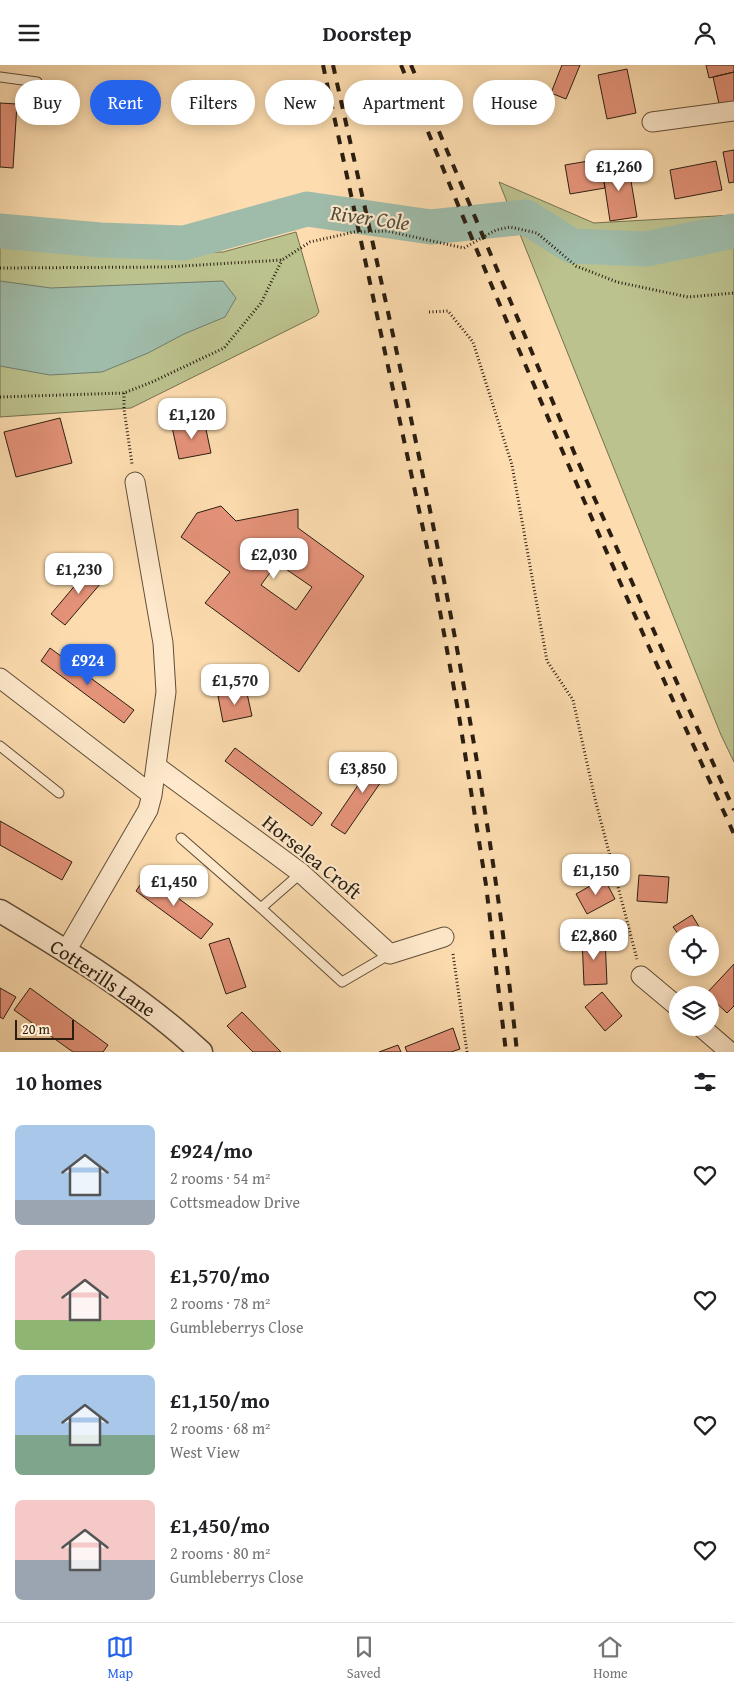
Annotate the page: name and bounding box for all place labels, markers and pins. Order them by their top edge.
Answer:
pin: £1,260 [578,149,660,192]
pin: £1,120 [151,397,233,440]
pin: £2,030 [233,537,315,580]
pin: £1,230 [38,553,120,595]
pin: £924 [58,643,118,686]
pin: £1,570 [194,663,276,706]
pin: £3,850 [322,751,404,794]
pin: £1,150 [555,853,637,896]
pin: £1,450 [133,865,215,907]
pin: £2,860 [553,919,635,961]

